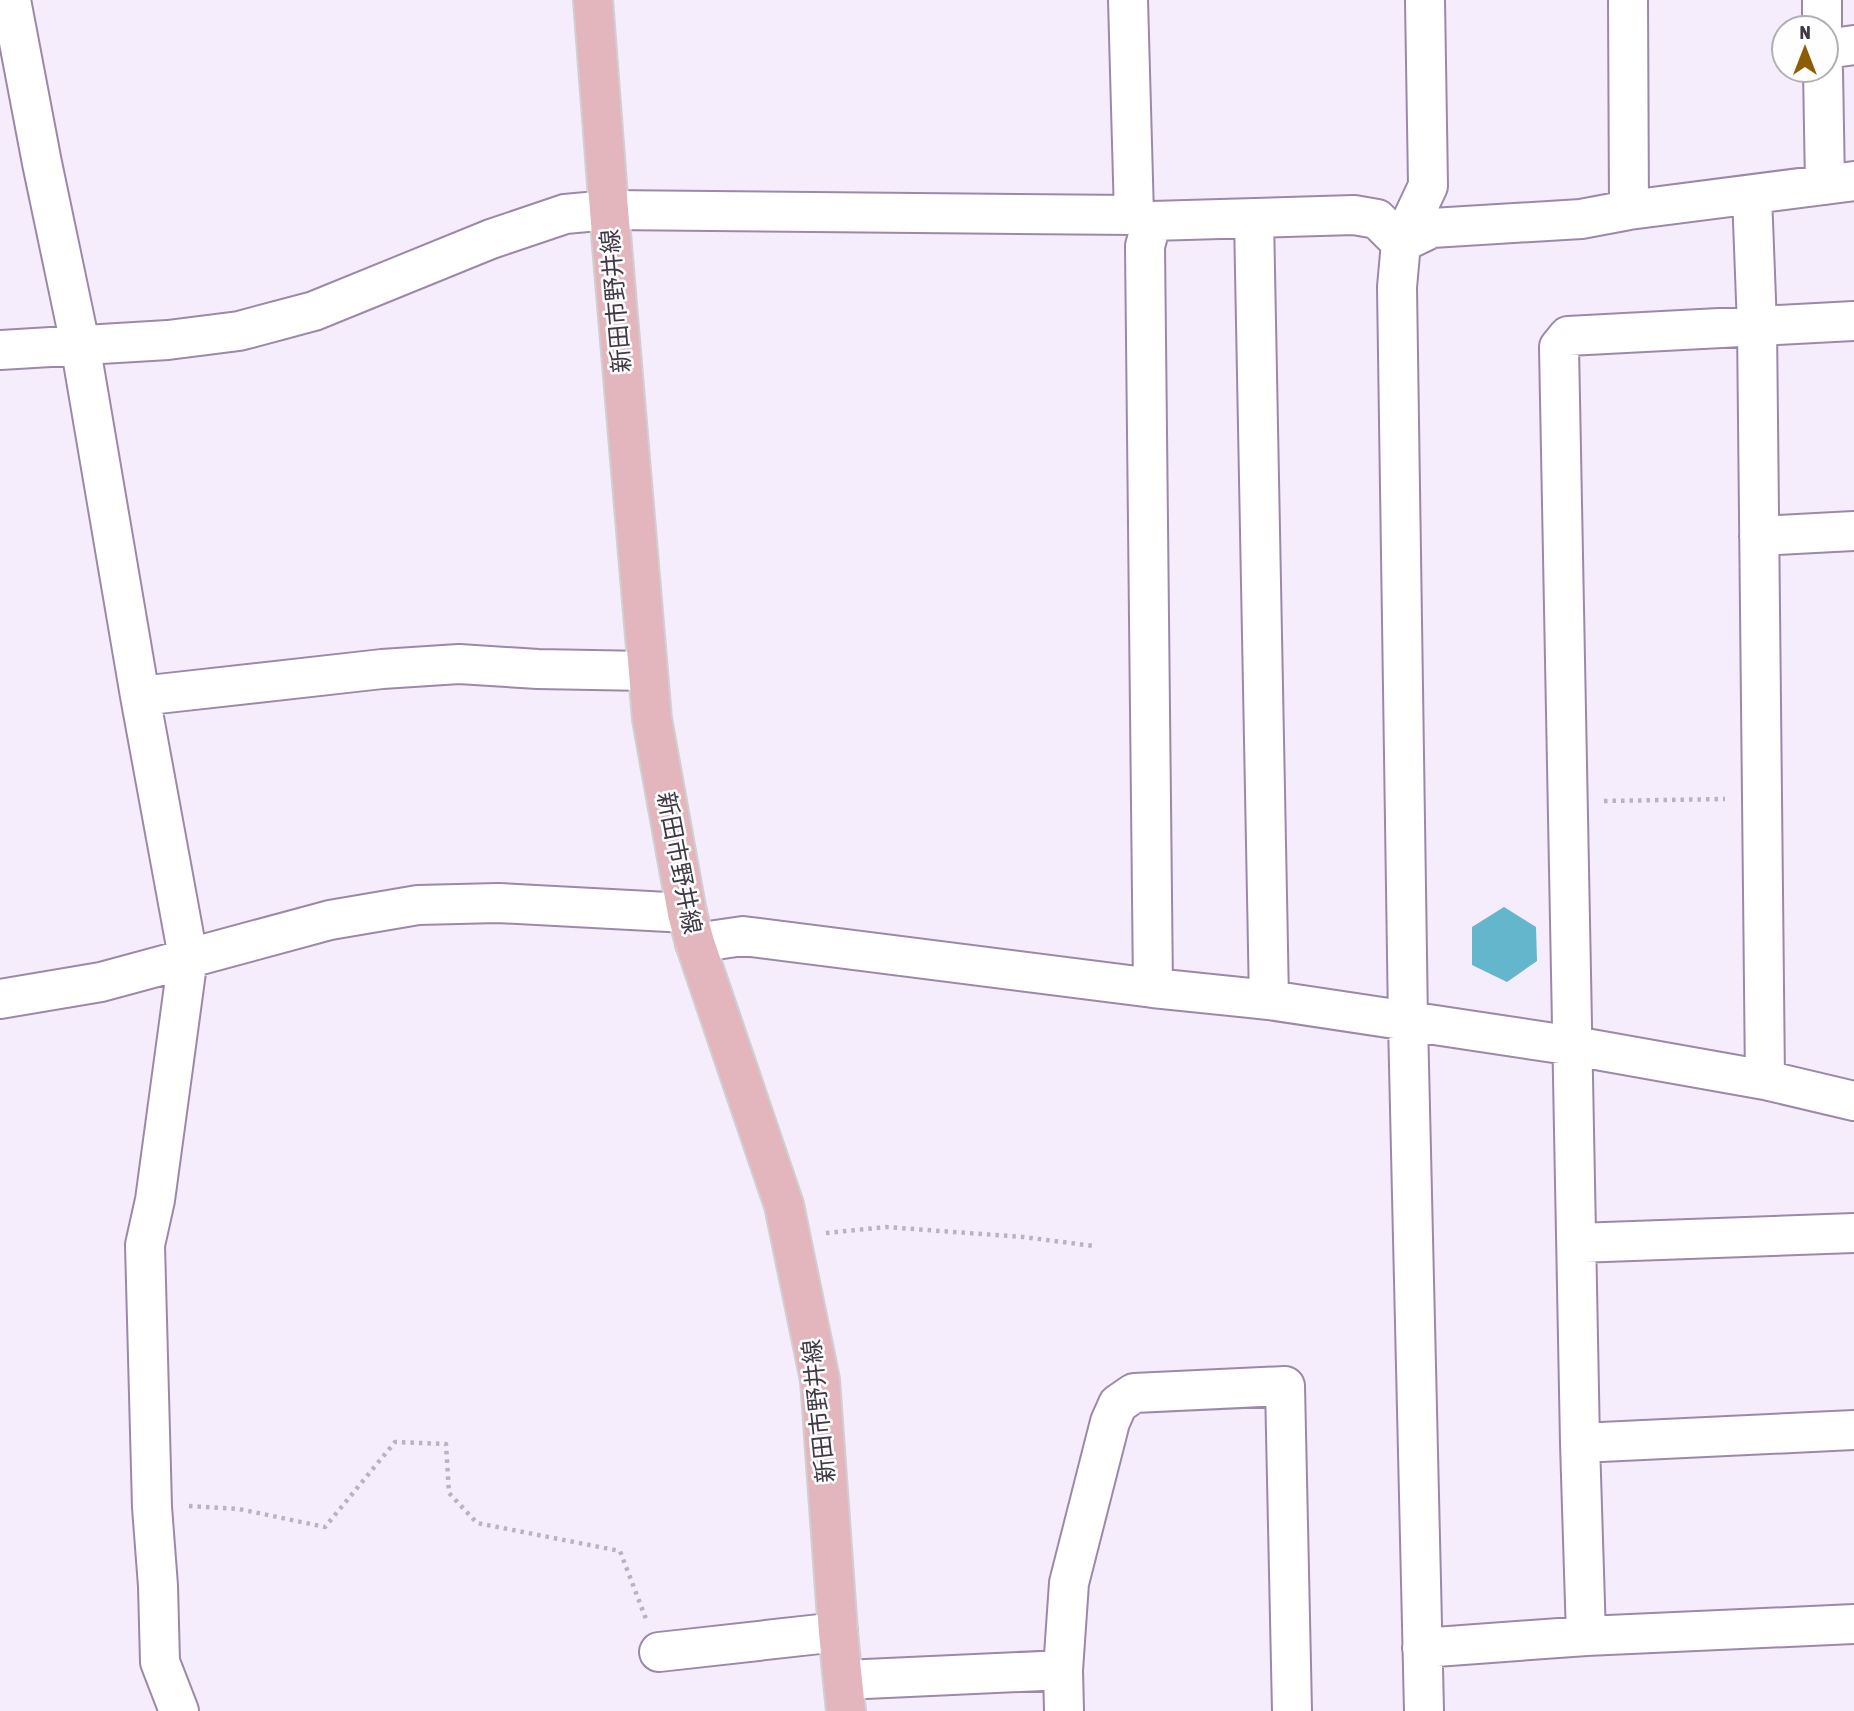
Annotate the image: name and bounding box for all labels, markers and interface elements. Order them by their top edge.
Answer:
north arrow [1770,14,1840,84]
text: N [1799,21,1811,43]
street label: 新田市野井線 [596,228,635,374]
street label: 新田市野井線 [653,790,706,936]
street label: 新田市野井線 [798,1338,839,1484]

